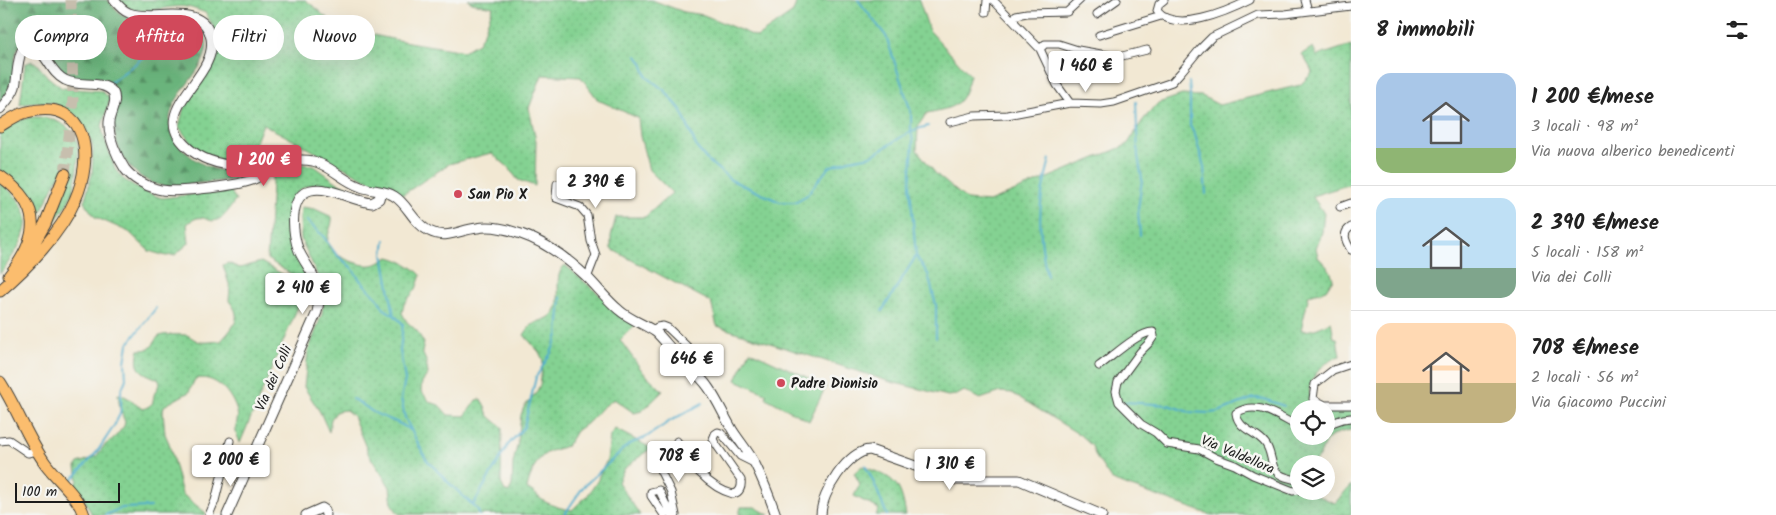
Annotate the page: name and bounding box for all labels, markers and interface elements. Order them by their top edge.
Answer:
text: 8 immobili [1376,14,1474,47]
chip: Compra [15,15,107,60]
chip: Affitta [117,15,203,60]
chip: Filtri [213,15,284,60]
chip: Nuovo [294,15,375,60]
icon: filters [1723,16,1751,44]
pin: 1 460 € [1040,51,1132,93]
text: 1 460 € [1060,54,1112,79]
text: 1 200 €/mese [1531,81,1654,114]
icon: home [1416,93,1476,153]
text: 3 locali · 98 m² [1531,114,1638,139]
text: Via nuova alberico benedicenti [1531,139,1734,164]
pin: 1 200 € [218,144,310,187]
text: 1 200 € [237,148,291,173]
pin: 2 390 € [550,166,642,209]
text: 2 390 € [568,170,624,195]
place label: San Pio X [468,184,528,206]
marker: San Pio X [452,188,464,200]
text: 2 390 €/mese [1531,207,1659,240]
icon: home [1416,218,1476,278]
text: 5 locali · 158 m² [1531,240,1643,265]
text: Via dei Colli [1531,265,1611,290]
pin: 2 410 € [257,272,349,315]
text: 2 410 € [276,276,330,301]
text: 708 €/mese [1531,332,1639,365]
street label: Via dei Colli [250,341,298,415]
icon: home [1416,343,1476,403]
pin: 646 € [657,344,727,386]
text: 646 € [671,347,713,372]
text: 2 locali · 56 m² [1531,365,1638,390]
place label: Padre Dionisio [791,373,879,395]
marker: Padre Dionisio [775,377,787,389]
text: Via Giacomo Puccini [1531,390,1666,415]
map controls [1290,400,1335,500]
button: locate [1290,400,1335,445]
street label: Via Valdellora [1197,430,1278,480]
pin: 708 € [644,440,714,483]
pin: 2 000 € [185,444,277,487]
text: 708 € [658,444,700,469]
text: 2 000 € [203,448,259,473]
pin: 1 310 € [904,448,996,491]
text: 1 310 € [925,452,975,477]
button: layers [1290,455,1335,500]
scale bar [15,480,120,503]
text: 100 m [22,481,57,503]

